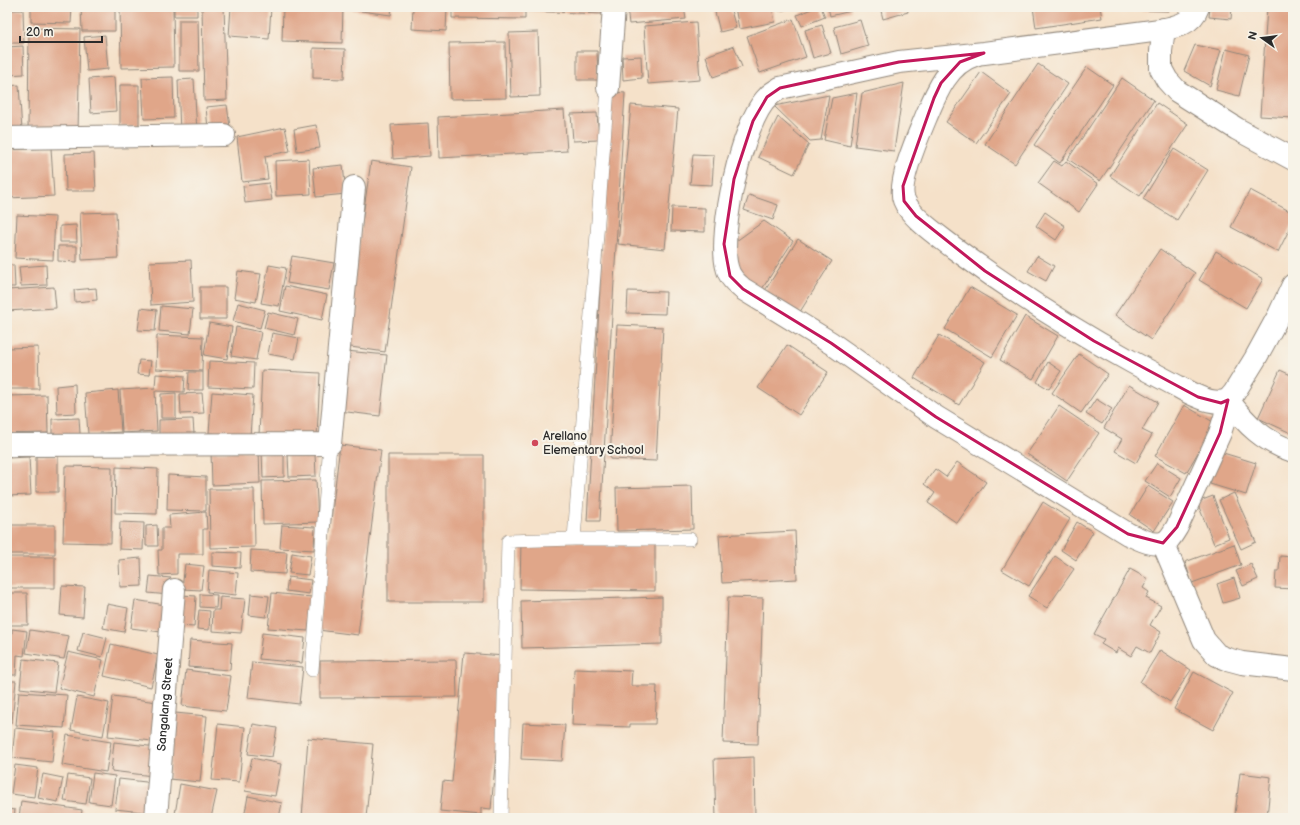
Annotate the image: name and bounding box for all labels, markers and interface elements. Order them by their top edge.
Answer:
scale bar [20,18,102,44]
north arrow [1242,18,1282,58]
text: 20 m [26,25,53,40]
text: N [1245,30,1260,41]
place label: Arellano Elementary School [543,429,644,458]
marker: Arellano Elementary School [530,438,540,448]
street label: Sangalang Street [154,657,177,752]

